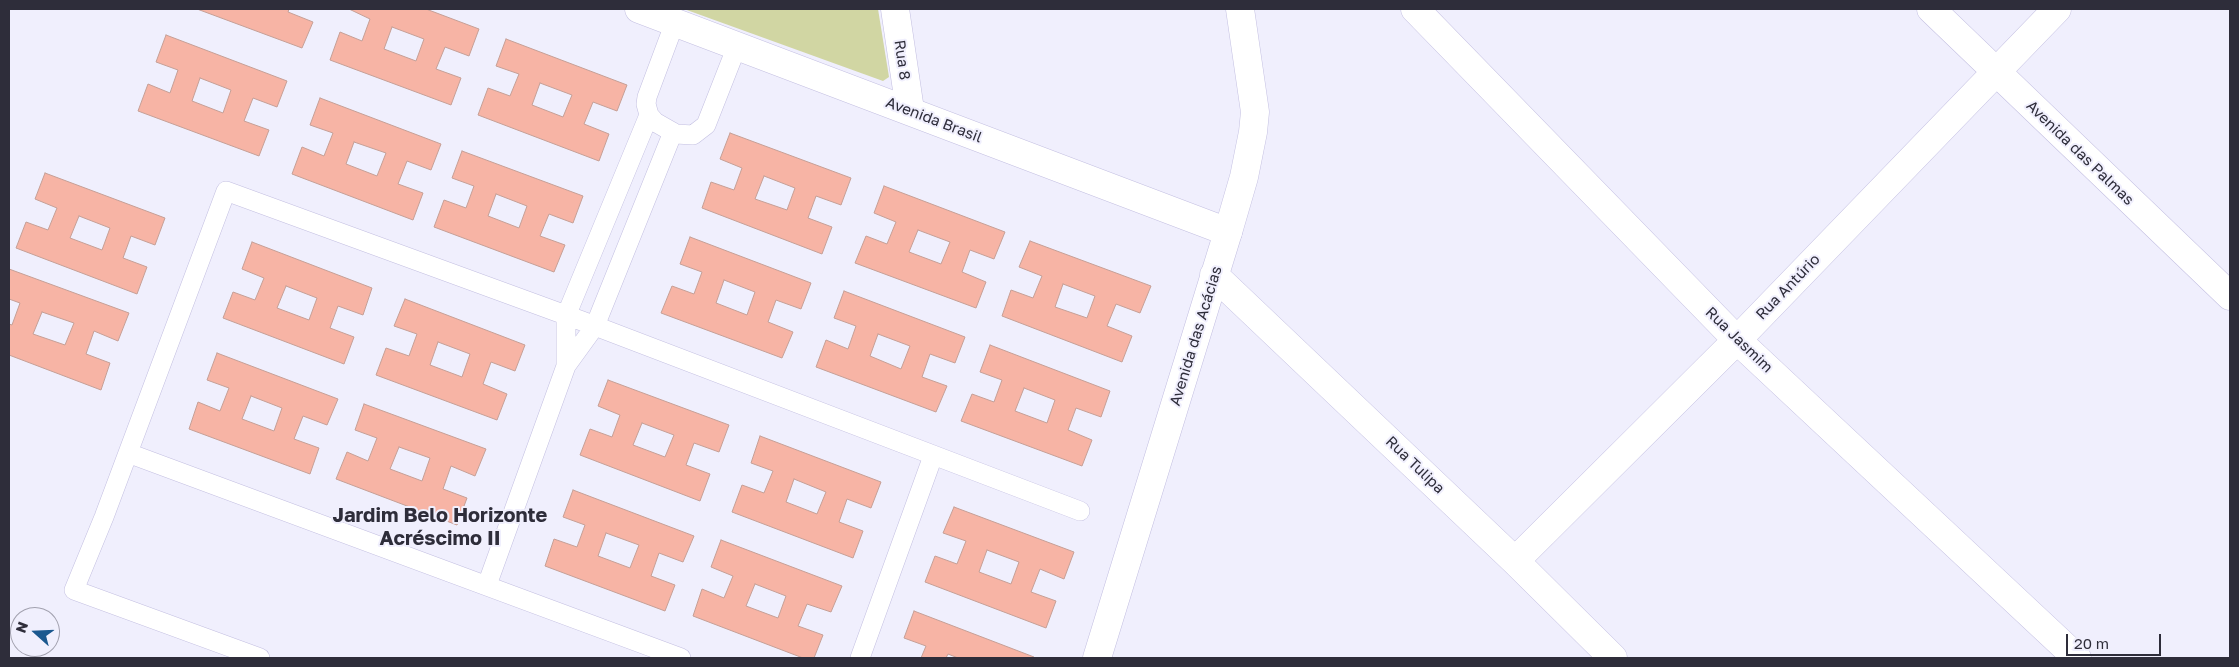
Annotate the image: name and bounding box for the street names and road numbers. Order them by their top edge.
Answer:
street label: Rua 8 [890,39,914,81]
street label: Avenida Brasil [883,93,985,147]
street label: Avenida das Palmas [2022,97,2138,209]
street label: Rua Antúrio [1752,250,1824,324]
street label: Avenida das Acácias [1166,264,1226,408]
street label: Rua Jasmim [1702,303,1776,377]
street label: Rua Tulipa [1382,433,1448,497]

